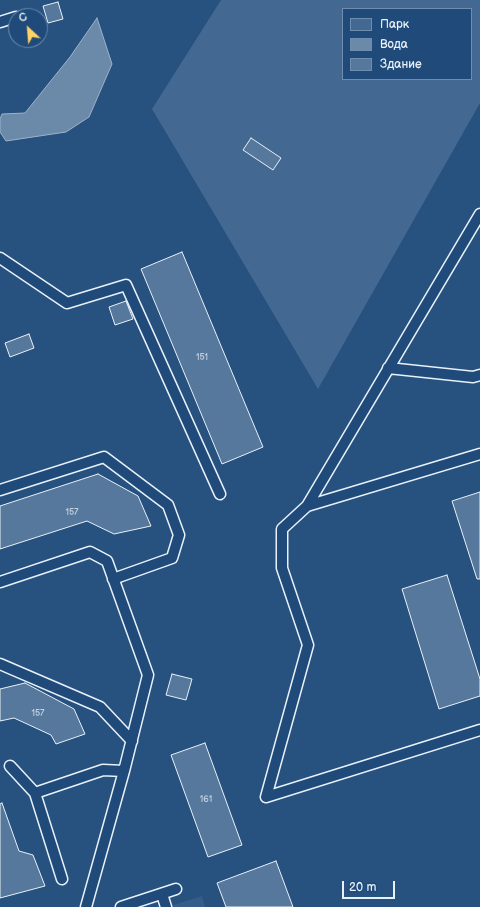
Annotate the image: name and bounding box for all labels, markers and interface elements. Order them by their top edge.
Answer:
north arrow [8,8,48,48]
legend [342,8,472,80]
text: С [17,10,29,25]
text: Парк [380,17,409,32]
text: Вода [380,37,408,52]
text: Здание [380,57,422,72]
house number: 151 [196,353,208,363]
house number: 157 [65,508,79,518]
house number: 157 [31,709,45,719]
house number: 161 [200,795,212,805]
scale bar [344,873,397,899]
text: 20 m [349,880,376,895]

